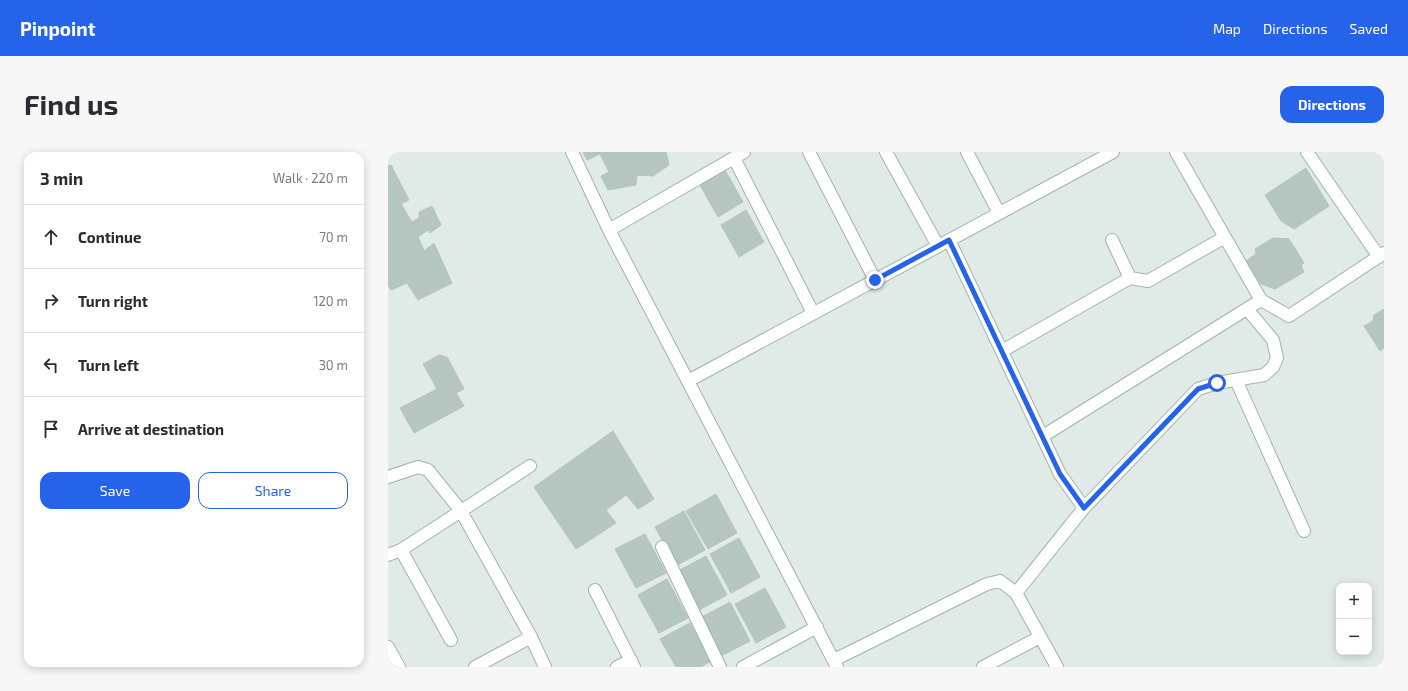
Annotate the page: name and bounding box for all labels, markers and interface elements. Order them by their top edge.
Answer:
text: Pinpoint [20,17,95,40]
text: Map [1213,20,1241,37]
text: Directions [1263,20,1328,37]
text: Saved [1350,20,1388,37]
button: Directions [1280,86,1384,123]
text: Find us [24,87,118,121]
text: 3 min [40,168,83,188]
text: Walk · 220 m [273,170,348,186]
icon: ahead [40,226,62,248]
text: Continue [78,228,141,246]
text: 70 m [319,229,348,245]
route end [866,271,884,289]
icon: right [40,290,62,312]
text: Turn right [78,292,148,310]
text: 120 m [313,293,348,309]
icon: left [40,354,62,376]
text: Turn left [78,356,139,374]
text: 30 m [319,357,348,373]
route start [1208,374,1226,392]
icon: arrive [40,418,62,440]
text: Arrive at destination [78,420,224,438]
button: Save [40,472,190,509]
button: Share [198,472,348,509]
map controls [1336,583,1372,655]
button: + [1336,583,1372,619]
button: − [1336,619,1372,655]

